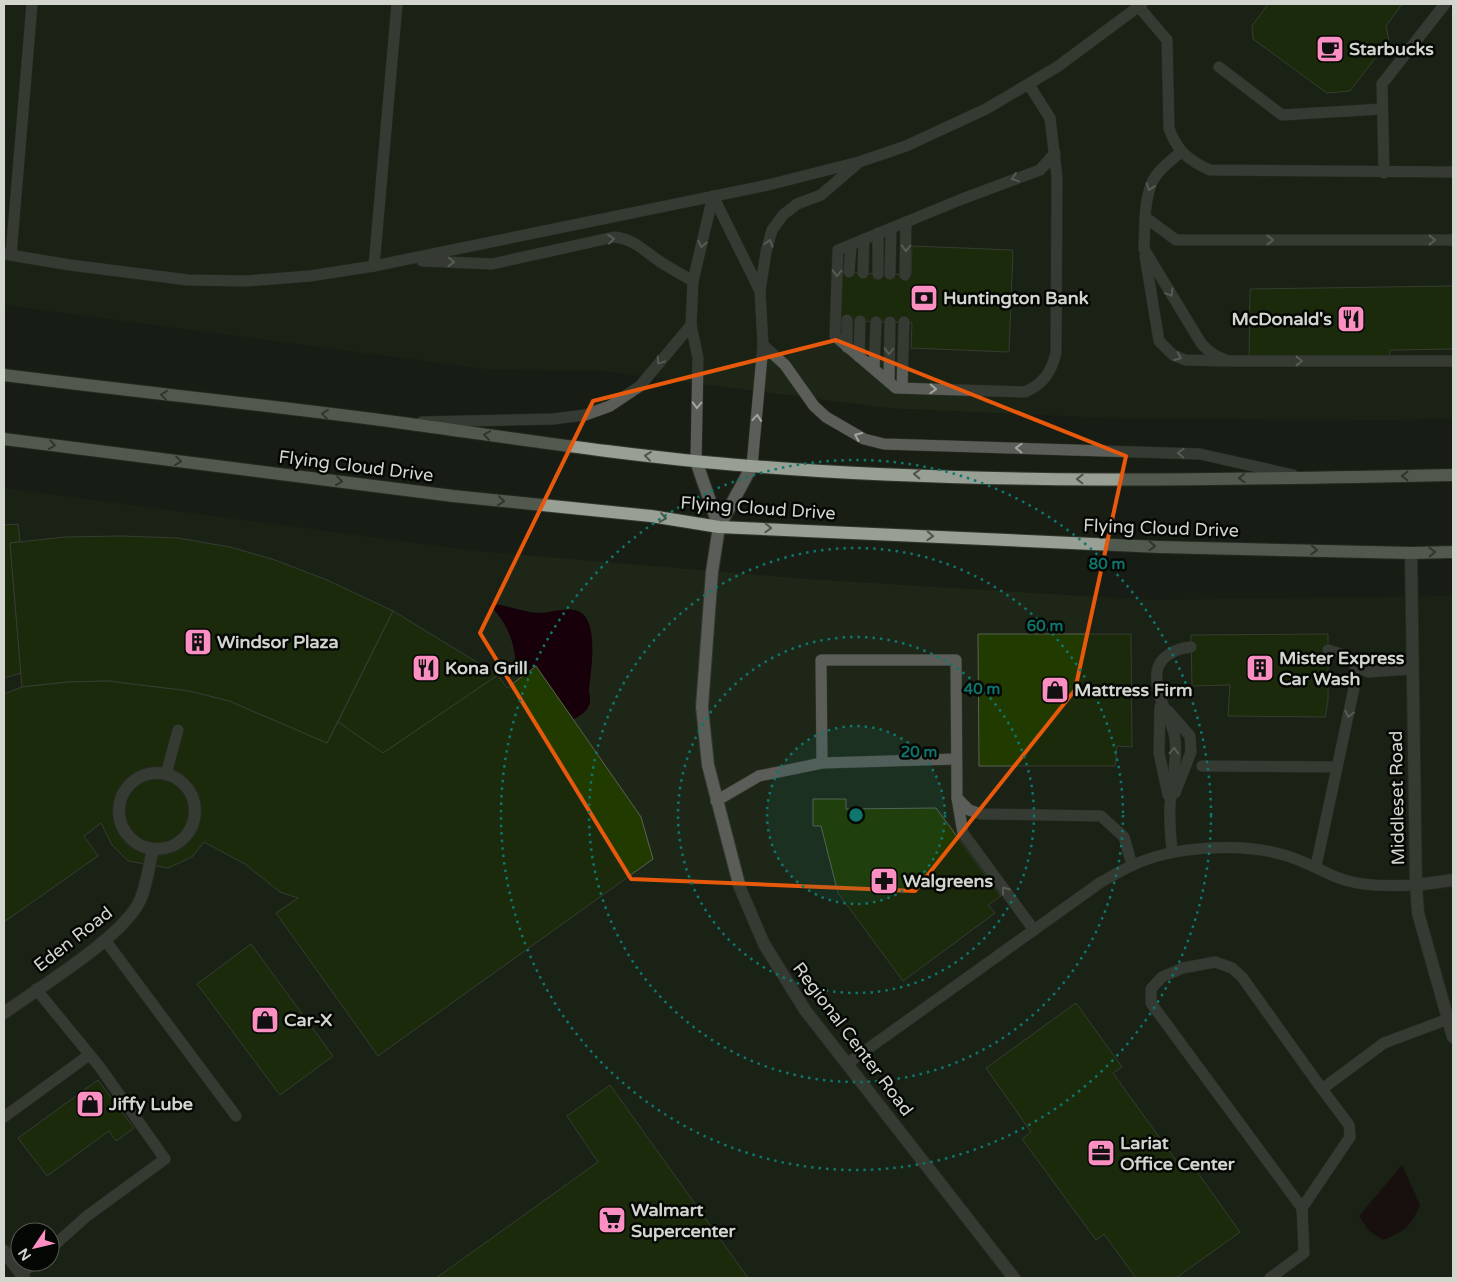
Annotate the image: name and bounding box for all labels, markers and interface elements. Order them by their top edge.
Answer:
cafe icon: Starbucks [1315,34,1345,64]
place label: Starbucks [1349,38,1434,60]
one-way arrow [1011,172,1020,182]
one-way arrow [1145,183,1155,191]
one-way arrow [607,234,615,245]
one-way arrow [1266,235,1274,245]
one-way arrow [1429,235,1437,245]
one-way arrow [697,239,708,248]
one-way arrow [763,239,773,247]
one-way arrow [900,245,911,253]
one-way arrow [448,257,456,267]
one-way arrow [832,270,842,278]
bank icon: Huntington Bank [909,283,939,313]
place label: Huntington Bank [943,287,1089,309]
one-way arrow [1164,288,1174,297]
restaurant icon: McDonald's [1336,304,1366,334]
place label: McDonald's [1232,308,1332,330]
one-way arrow [884,348,894,356]
one-way arrow [1173,350,1182,361]
one-way arrow [656,356,666,365]
one-way arrow [1296,356,1303,366]
one-way arrow [930,384,938,394]
one-way arrow [160,390,168,401]
one-way arrow [692,401,702,409]
one-way arrow [321,409,329,420]
one-way arrow [751,414,762,422]
one-way arrow [482,430,490,441]
one-way arrow [854,432,863,442]
one-way arrow [48,439,56,450]
one-way arrow [1015,443,1023,454]
street label: Flying Cloud Drive [277,446,435,486]
one-way arrow [1177,448,1185,458]
one-way arrow [643,451,651,462]
one-way arrow [174,455,182,466]
one-way arrow [913,469,921,480]
one-way arrow [1400,471,1408,481]
one-way arrow [1075,473,1083,484]
one-way arrow [1238,473,1246,484]
one-way arrow [335,476,343,486]
street label: Flying Cloud Drive [680,492,836,524]
one-way arrow [498,495,506,506]
one-way arrow [659,512,667,523]
street label: Flying Cloud Drive [1083,514,1239,542]
one-way arrow [764,523,772,533]
one-way arrow [926,530,934,541]
one-way arrow [1148,541,1156,551]
one-way arrow [1310,545,1318,556]
one-way arrow [1429,547,1437,558]
text: 80 m [1089,555,1125,573]
text: 60 m [1027,617,1063,635]
building icon: Windsor Plaza [183,627,213,657]
place label: Windsor Plaza [217,631,339,653]
place label: Mister Express Car Wash [1279,647,1405,690]
restaurant icon: Kona Grill [411,653,441,683]
building icon: Mister Express Car Wash [1245,653,1275,683]
place label: Kona Grill [445,657,528,679]
shop icon: Mattress Firm [1040,675,1070,705]
place label: Mattress Firm [1074,679,1192,701]
text: 40 m [964,680,1000,698]
one-way arrow [1344,710,1355,719]
street label: Middleset Road [1385,730,1409,866]
text: 20 m [901,743,937,761]
one-way arrow [1169,747,1180,755]
centre of rings [847,806,865,824]
pharmacy icon: Walgreens [869,866,899,896]
place label: Walgreens [903,870,993,892]
one-way arrow [1003,887,1011,896]
street label: Eden Road [29,902,117,976]
street label: Regional Center Road [788,958,918,1120]
shop icon: Car-X [250,1005,280,1035]
place label: Car-X [284,1009,332,1031]
shop icon: Jiffy Lube [75,1089,105,1119]
place label: Jiffy Lube [108,1093,193,1115]
place label: Lariat Office Center [1120,1132,1236,1175]
office icon: Lariat Office Center [1086,1138,1116,1168]
place label: Walmart Supercenter [631,1199,736,1242]
supermarket icon: Walmart Supercenter [597,1205,627,1235]
north arrow [10,1222,60,1272]
text: N [15,1245,35,1264]

